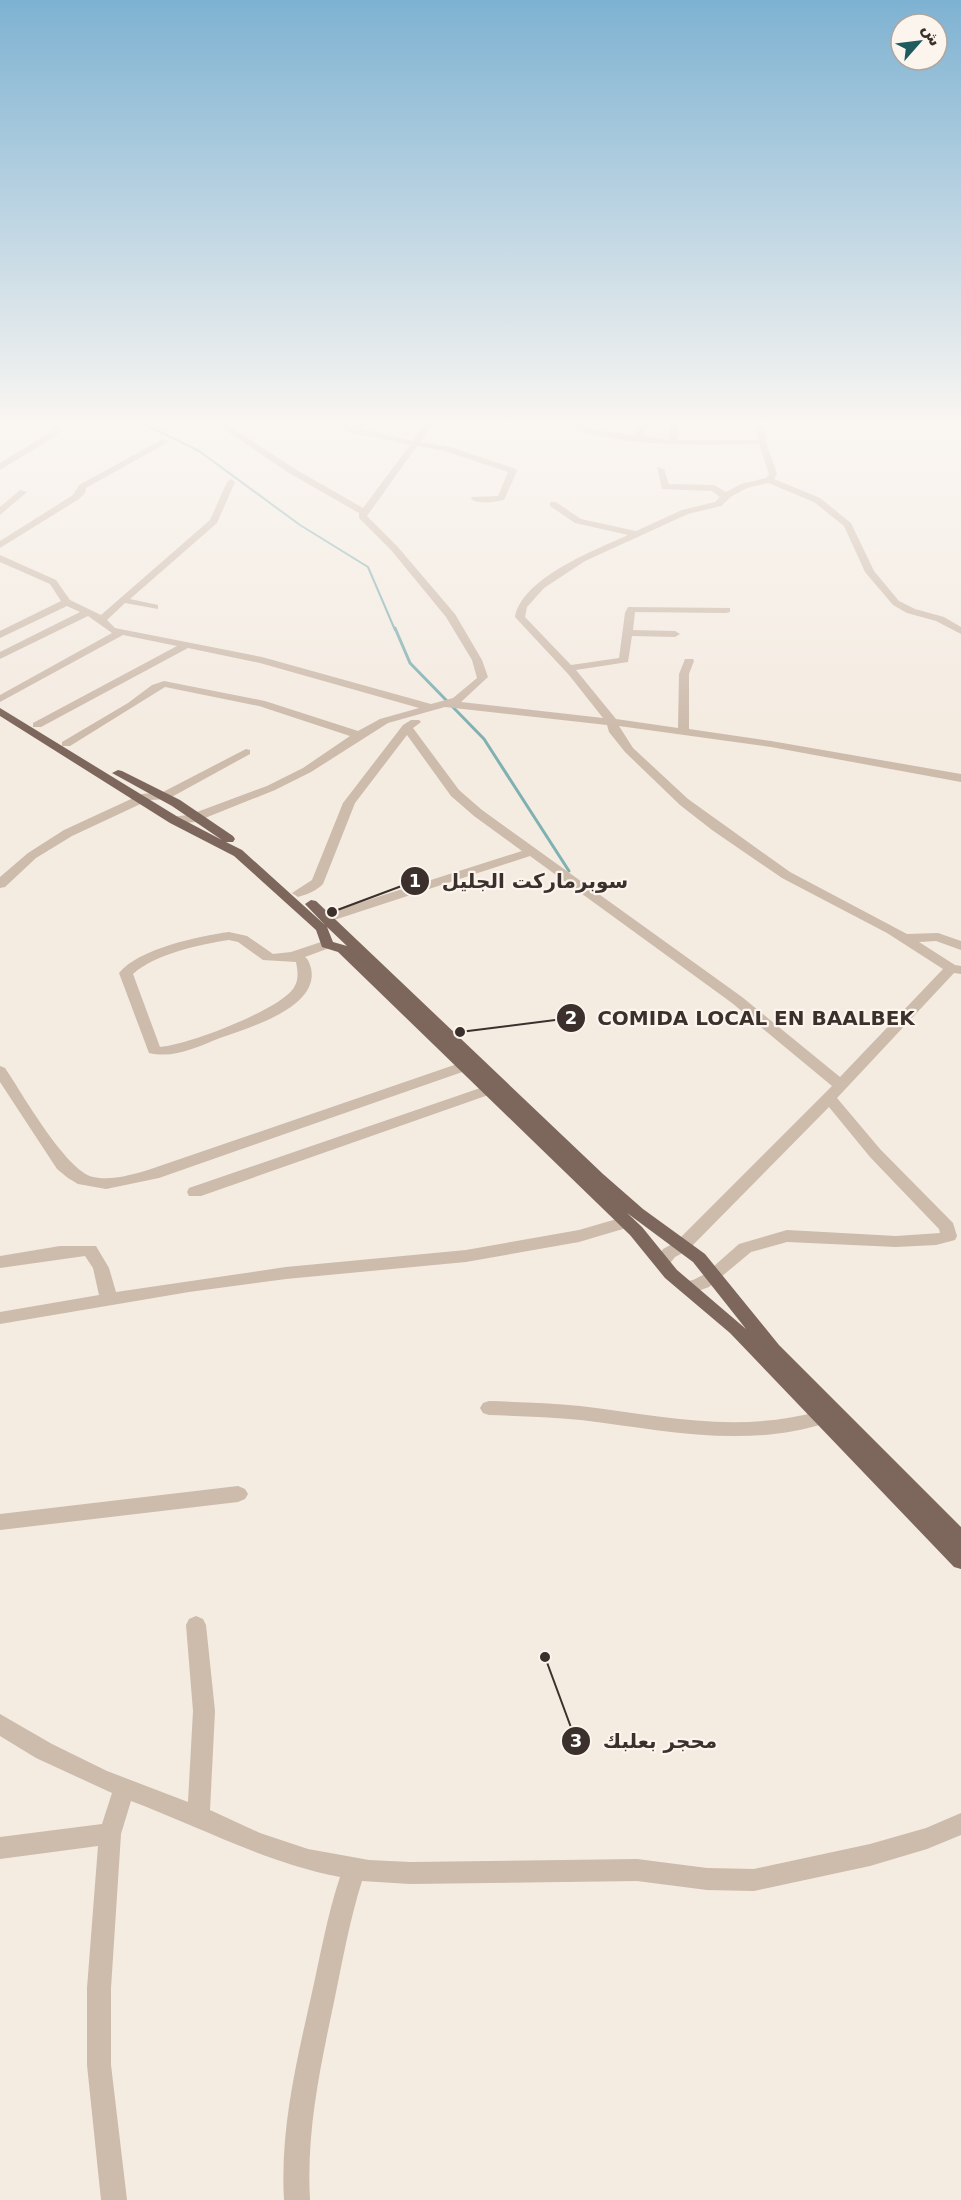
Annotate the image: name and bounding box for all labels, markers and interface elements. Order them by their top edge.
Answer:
north arrow [889,12,949,72]
text: ش [918,21,945,49]
callout: سوبرماركت الجليل [400,862,640,900]
text: سوبرماركت الجليل [442,869,628,893]
text: 1 [409,870,421,891]
callout: COMIDA LOCAL EN BAALBEK [556,999,927,1037]
text: COMIDA LOCAL EN BAALBEK [597,1006,916,1030]
text: 2 [565,1007,577,1028]
callout: محجر بعلبك [561,1722,729,1760]
text: محجر بعلبك [603,1729,717,1753]
text: 3 [570,1730,582,1751]

